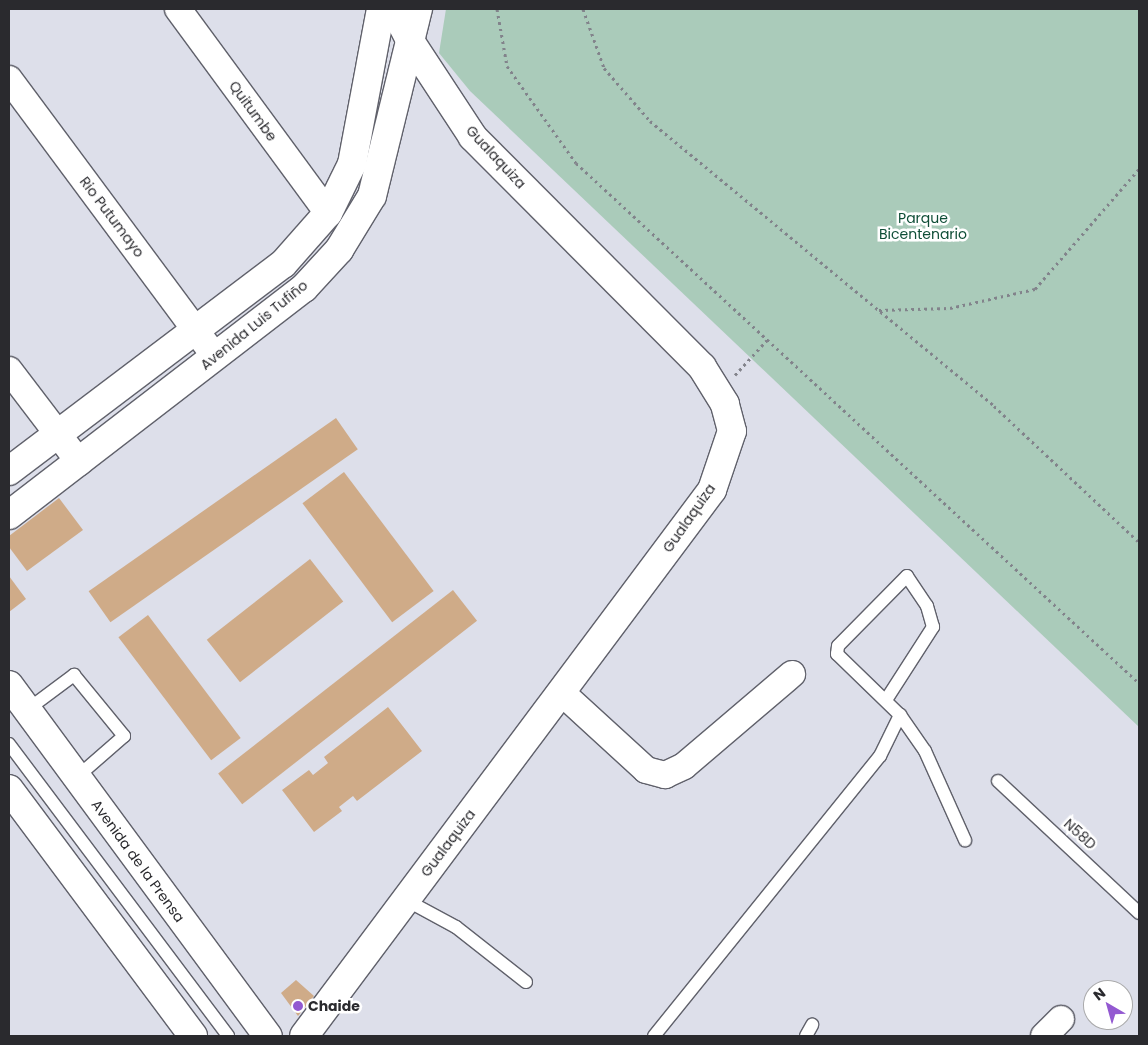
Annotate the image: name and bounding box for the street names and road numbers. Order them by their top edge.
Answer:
street label: Quitumbe [226,78,280,144]
street label: Gualaquiza [463,122,529,192]
street label: Rio Putumayo [76,173,148,261]
street label: Avenida Luis Tufiño [197,277,311,373]
street label: Gualaquiza [659,480,719,556]
street label: Avenida de la Prensa [88,796,188,926]
street label: Gualaquiza [417,806,479,880]
street label: N58D [1060,815,1100,853]

